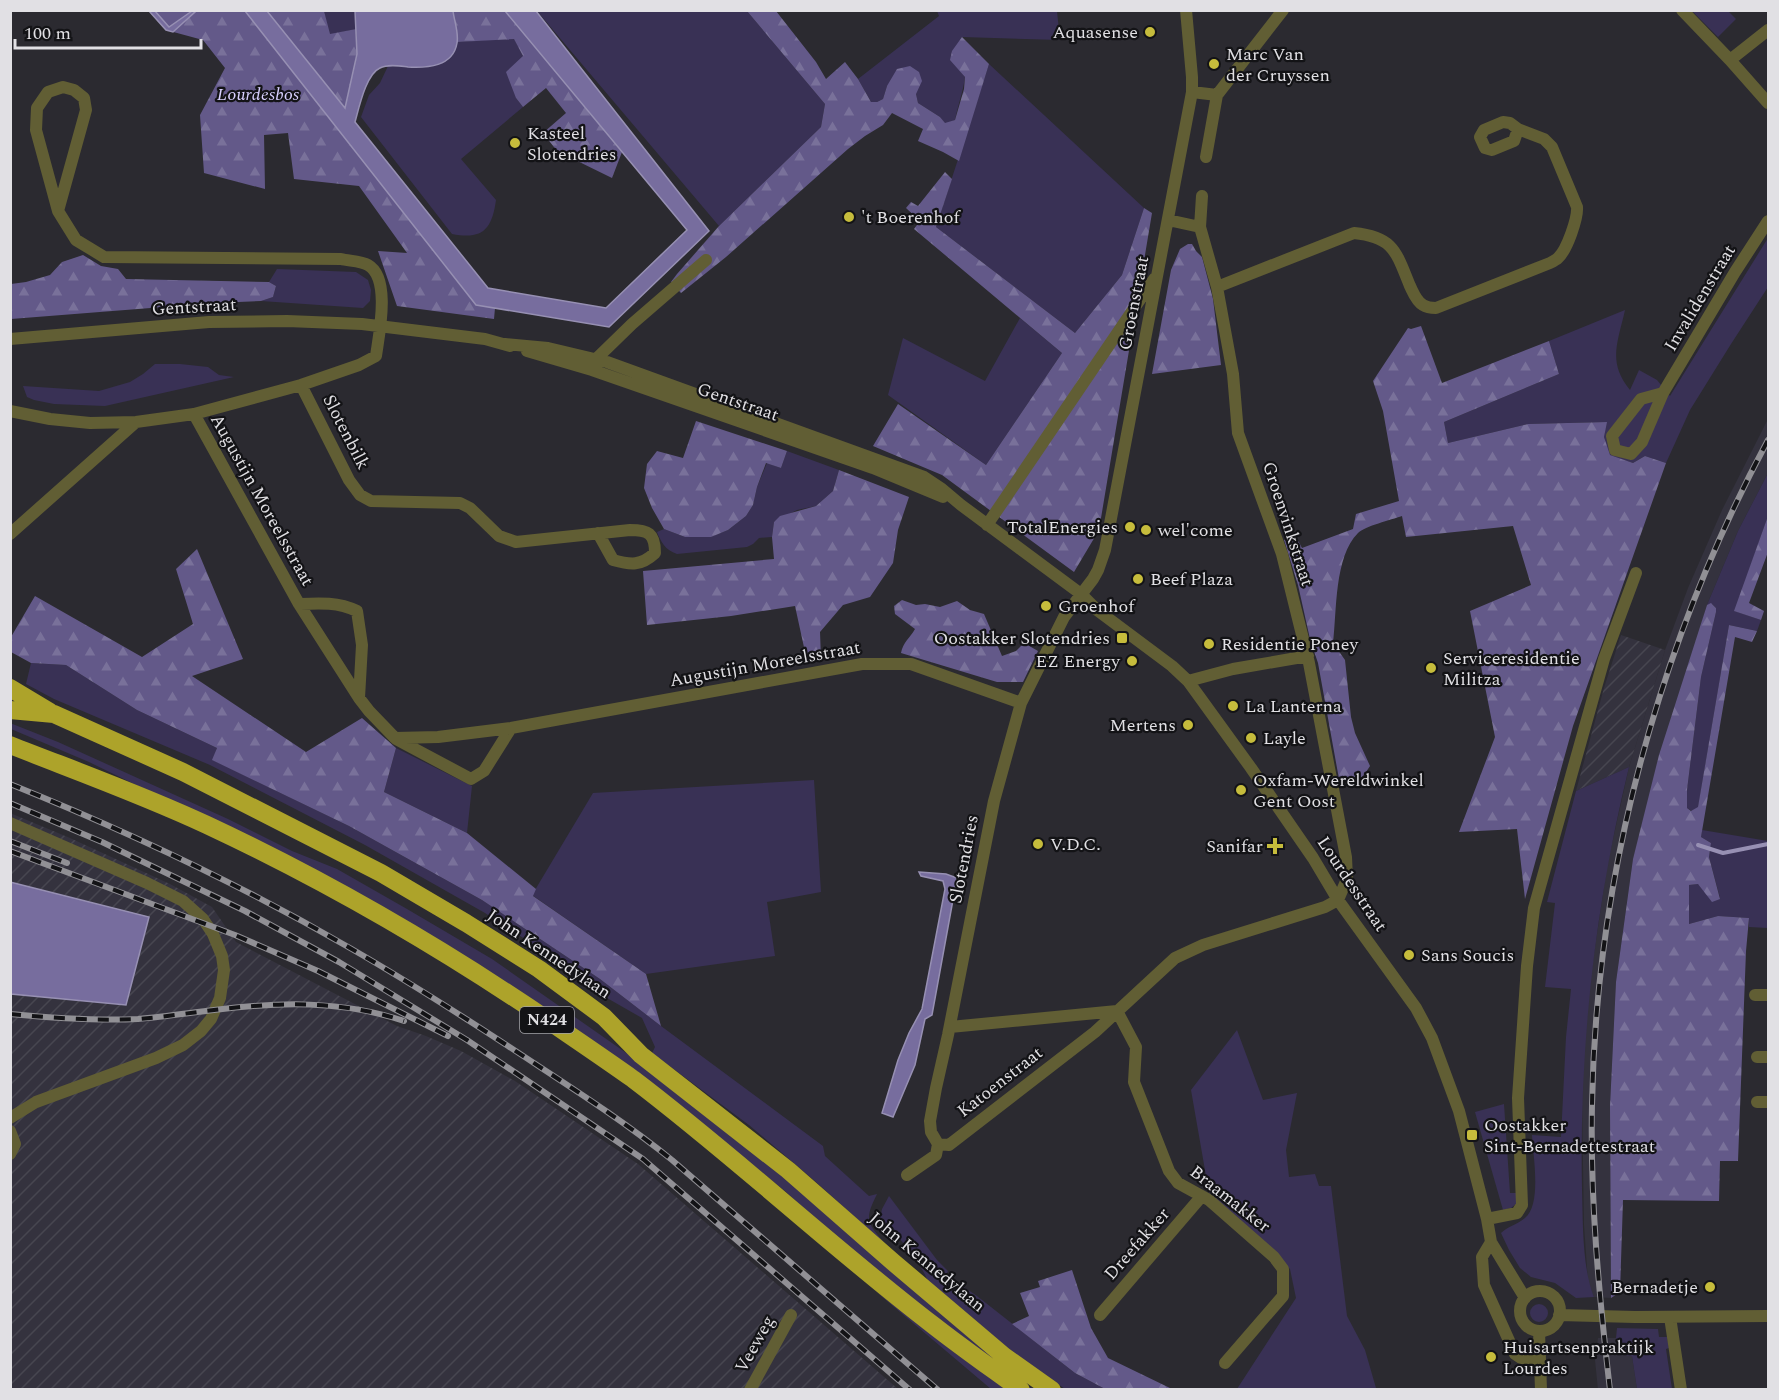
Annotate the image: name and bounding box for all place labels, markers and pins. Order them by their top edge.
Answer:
place label: Aquasense [1052,19,1138,46]
marker: Aquasense [1143,25,1157,39]
place label: Marc Van der Cruyssen [1226,41,1330,89]
marker: Marc Van der Cruyssen [1207,57,1221,71]
place label: Kasteel Slotendries [527,120,616,168]
marker: Kasteel Slotendries [508,136,522,150]
place label: 't Boerenhof [861,204,961,231]
marker: 't Boerenhof [842,210,856,224]
place label: TotalEnergies [1007,514,1118,541]
place label: wel'come [1157,517,1233,544]
marker: TotalEnergies [1123,520,1137,534]
marker: wel'come [1139,523,1153,537]
place label: Beef Plaza [1150,566,1233,593]
marker: Beef Plaza [1131,572,1145,586]
place label: Groenhof [1058,593,1136,620]
marker: Groenhof [1039,599,1053,613]
place label: Oostakker Slotendries [934,625,1110,652]
marker: Oostakker Slotendries [1115,631,1129,645]
place label: Residentie Poney [1221,631,1360,658]
marker: Residentie Poney [1202,637,1216,651]
place label: Serviceresidentie Militza [1443,645,1580,693]
place label: EZ Energy [1036,648,1121,675]
marker: EZ Energy [1125,654,1139,668]
marker: Serviceresidentie Militza [1424,661,1438,675]
place label: La Lanterna [1245,693,1342,720]
marker: La Lanterna [1226,699,1240,713]
place label: Mertens [1110,712,1176,739]
marker: Mertens [1181,718,1195,732]
place label: Layle [1263,725,1306,752]
marker: Layle [1244,731,1258,745]
place label: Oxfam-Wereldwinkel Gent Oost [1253,767,1424,815]
marker: Oxfam-Wereldwinkel Gent Oost [1234,783,1248,797]
place label: V.D.C. [1050,831,1101,858]
place label: Sanifar [1206,833,1263,860]
marker: V.D.C. [1031,837,1045,851]
marker: Sanifar [1268,839,1282,853]
place label: Sans Soucis [1421,942,1514,969]
marker: Sans Soucis [1402,948,1416,962]
place label: Oostakker Sint-Bernadettestraat [1484,1112,1655,1160]
marker: Oostakker Sint-Bernadettestraat [1465,1128,1479,1142]
place label: Bernadetje [1611,1274,1698,1301]
marker: Bernadetje [1703,1280,1717,1294]
place label: Huisartsenpraktijk Lourdes [1503,1334,1654,1382]
marker: Huisartsenpraktijk Lourdes [1484,1350,1498,1364]

